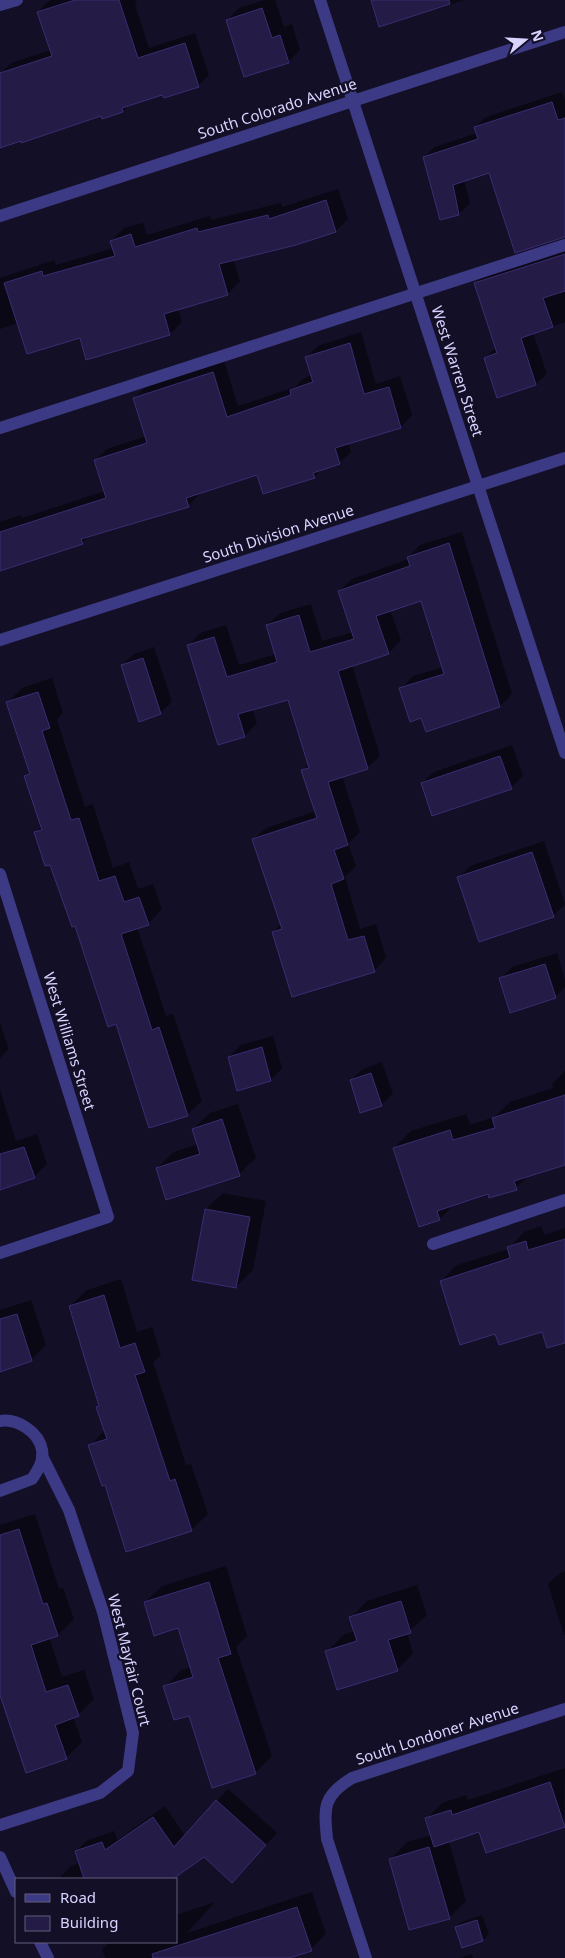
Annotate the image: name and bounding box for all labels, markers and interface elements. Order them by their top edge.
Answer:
north arrow [500,15,550,65]
text: N [527,27,549,44]
street label: South Colorado Avenue [195,73,359,143]
street label: West Warren Street [427,303,489,439]
street label: South Division Avenue [200,499,356,567]
street label: West Williams Street [39,969,101,1113]
street label: West Mayfair Court [104,1592,156,1729]
street label: South Londoner Avenue [353,1697,521,1769]
legend [15,1878,178,1943]
text: Road [60,1887,96,1907]
text: Building [60,1912,118,1932]

